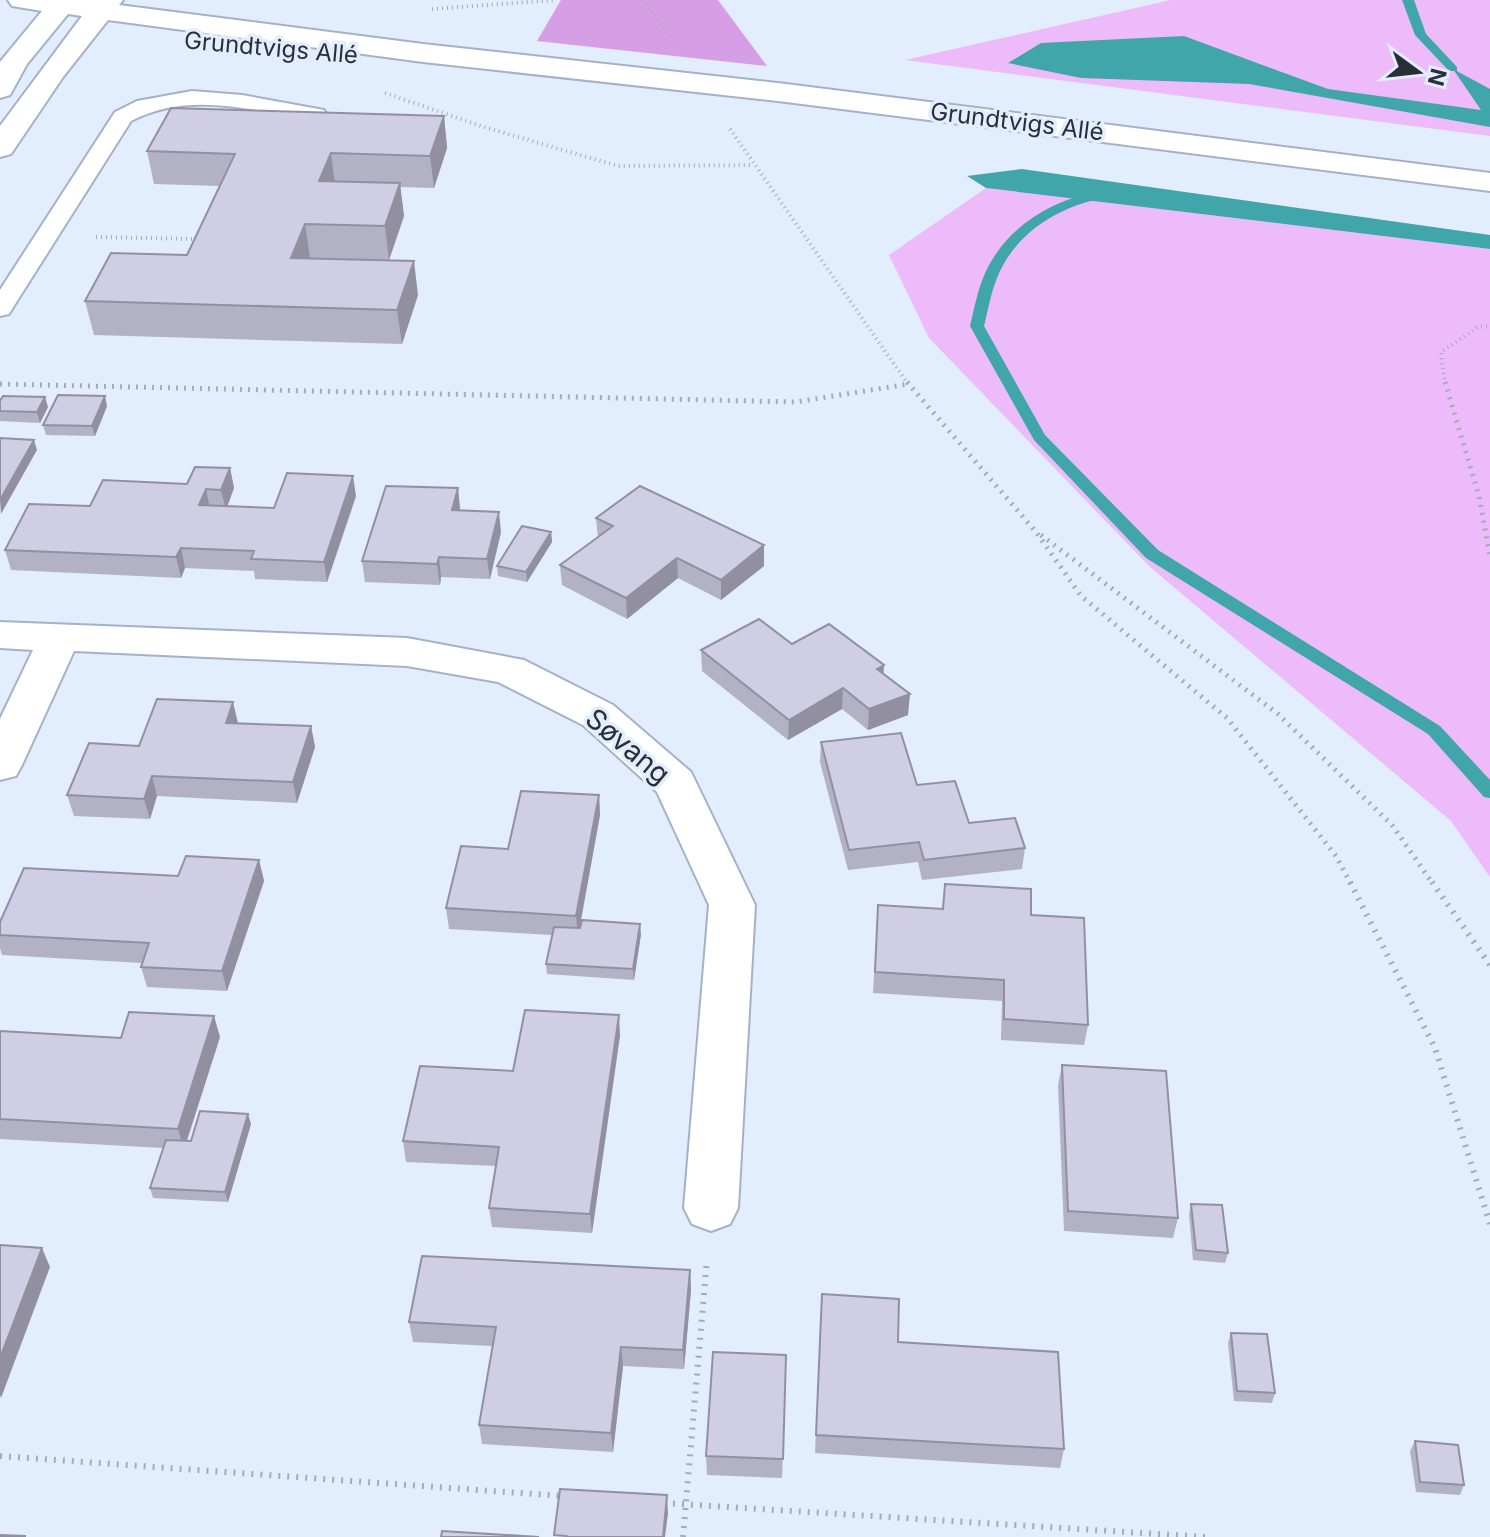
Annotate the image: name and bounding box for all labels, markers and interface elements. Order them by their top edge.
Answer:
street label: Grundtvigs Allé [183,25,359,70]
north arrow [1378,32,1458,112]
text: N [1423,66,1452,89]
street label: Grundtvigs Allé [929,96,1105,147]
street label: Søvang [579,701,677,791]

